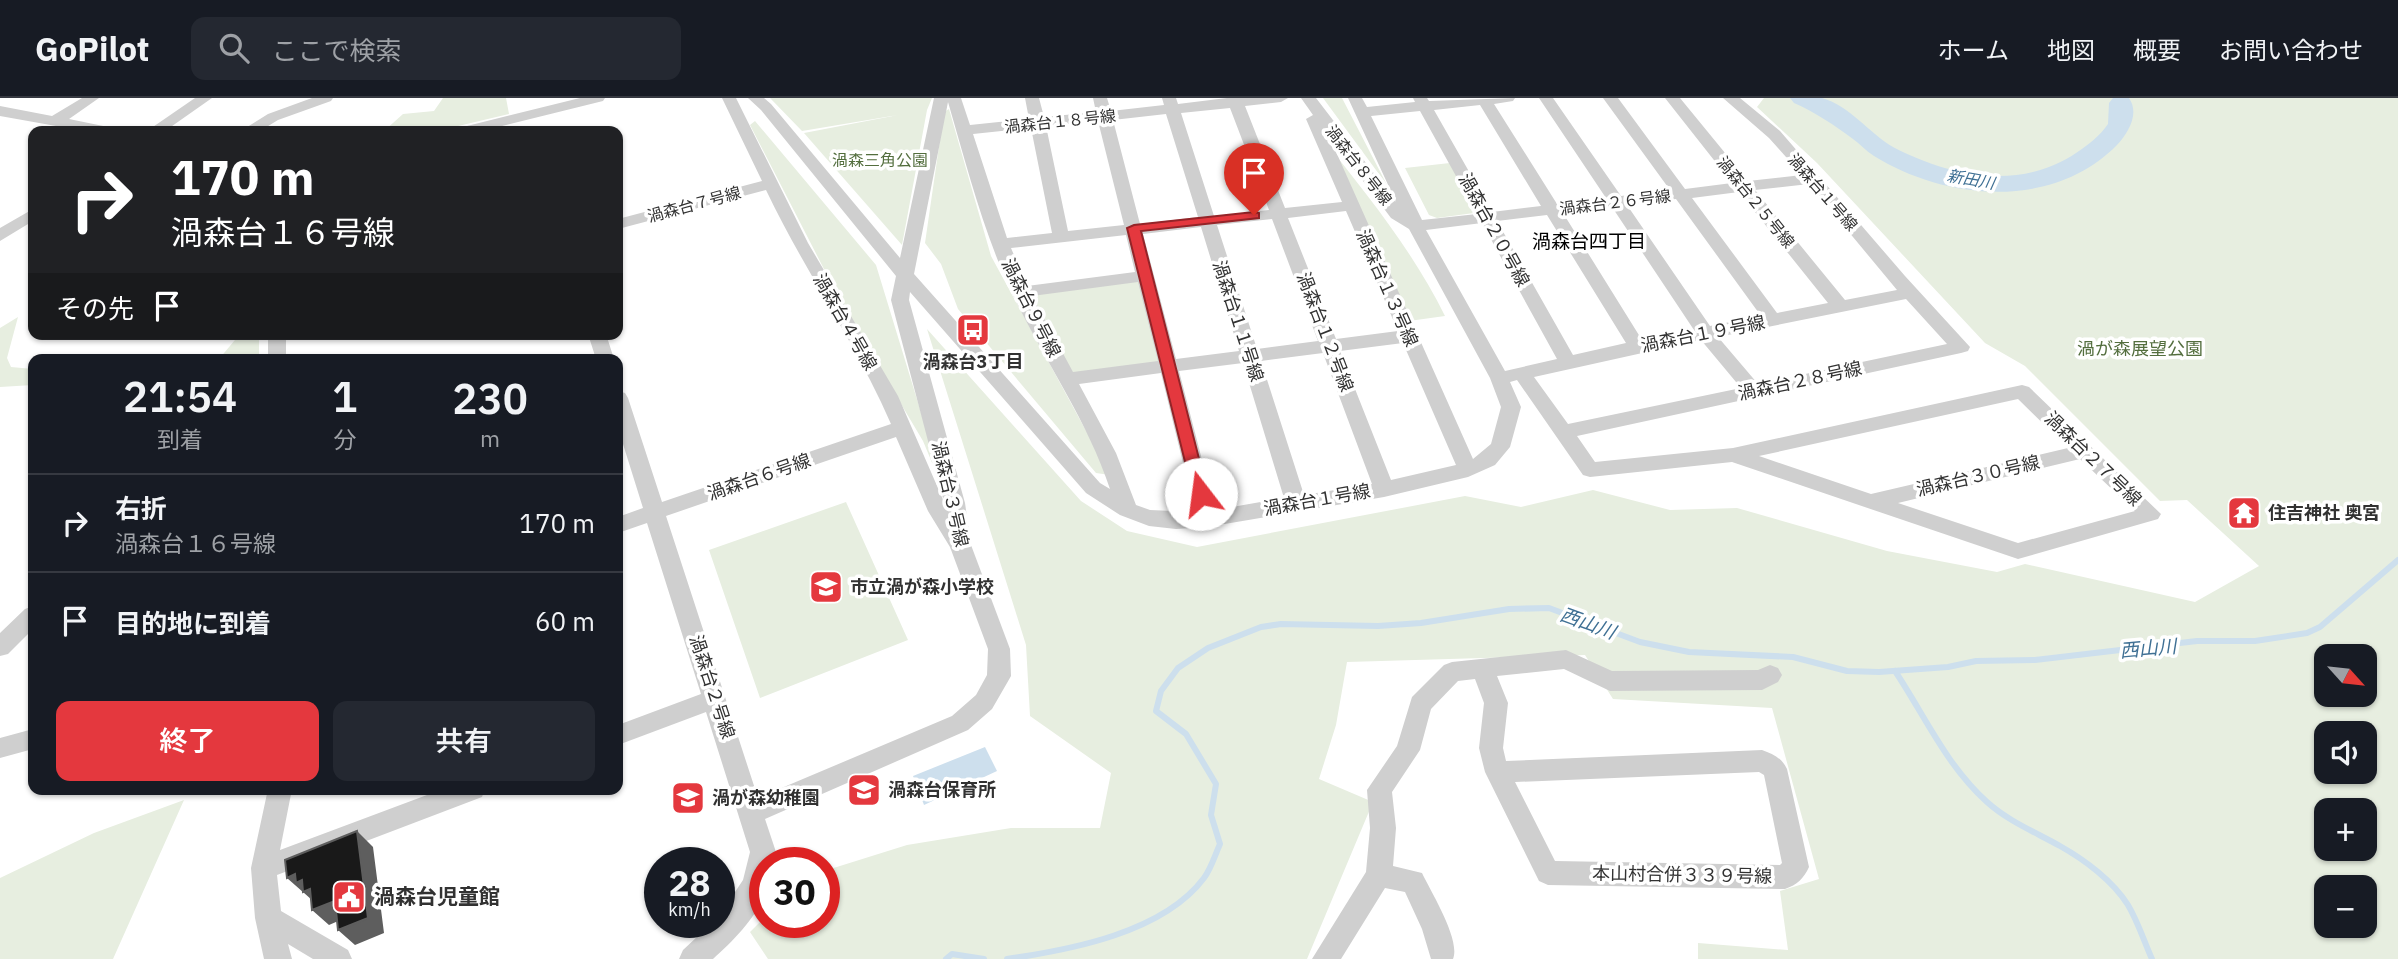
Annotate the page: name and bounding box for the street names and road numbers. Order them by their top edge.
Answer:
street label: 渦森台１８号線 [1003,105,1117,137]
street label: 渦森台８号線 [1322,121,1396,209]
street label: 渦森台１号線 [1784,149,1862,235]
street label: 渦森台２５号線 [1713,152,1799,252]
street label: 渦森台２０号線 [1454,169,1535,290]
street label: 渦森台７号線 [645,182,743,226]
street label: 渦森台２６号線 [1558,185,1672,219]
street label: 渦森台１３号線 [1351,226,1424,350]
street label: 渦森台９号線 [997,254,1066,361]
street label: 渦森台１１号線 [1208,257,1269,384]
street label: 渦森台４号線 [808,269,882,374]
street label: 渦森台１２号線 [1292,269,1359,395]
street label: 渦森台１９号線 [1639,310,1767,357]
street label: 渦森台２８号線 [1736,356,1864,405]
street label: 渦森台２７号線 [2040,407,2147,511]
street label: 渦森台３号線 [927,439,974,549]
street label: 渦森台６号線 [704,448,814,505]
street label: 渦森台３０号線 [1914,450,2042,501]
street label: 渦森台１号線 [1262,479,1372,520]
street label: 渦森台２号線 [685,632,740,742]
street label: 本山村合併３３９号線 [1592,861,1772,888]

